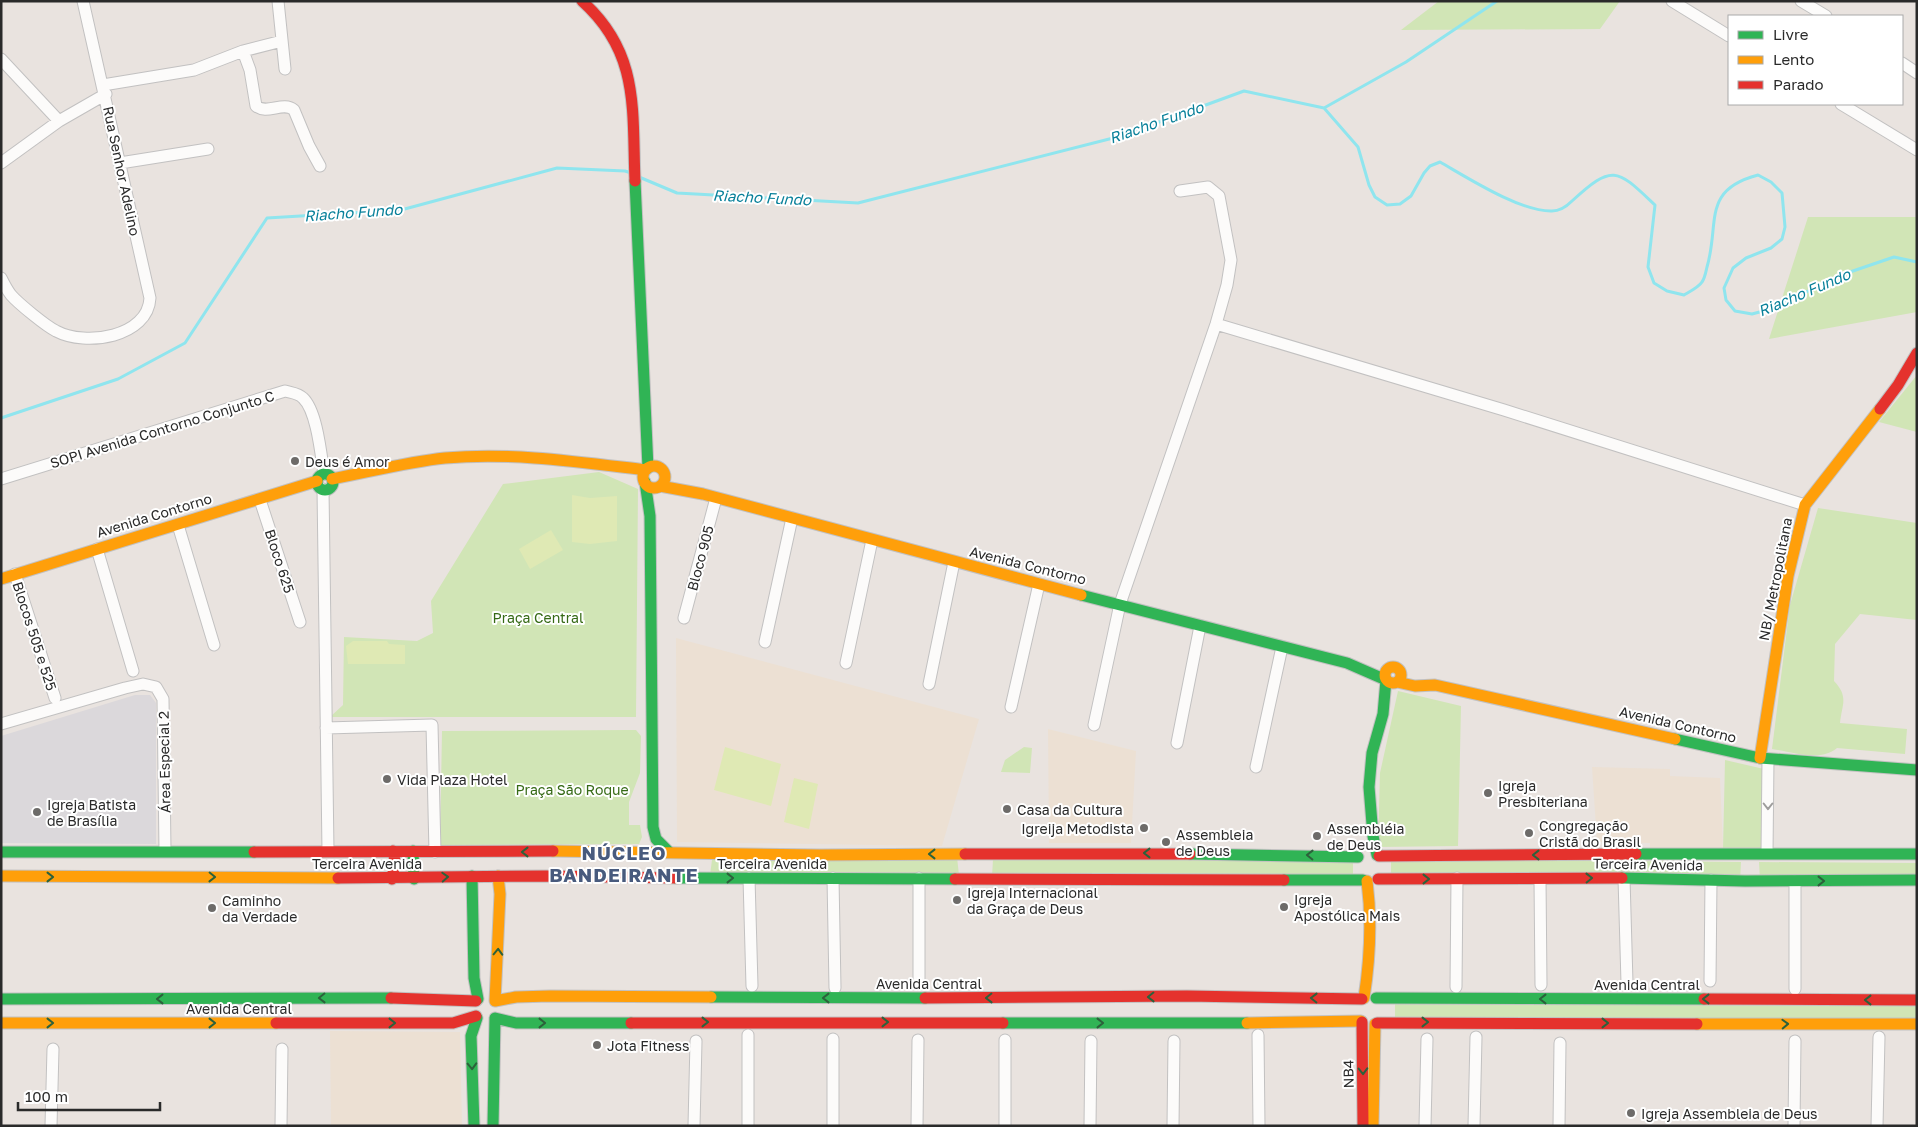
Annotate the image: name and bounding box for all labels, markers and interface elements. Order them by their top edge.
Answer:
legend [1728,15,1903,105]
text: Livre [1773,25,1809,43]
text: Lento [1773,50,1814,68]
text: Parado [1773,75,1824,93]
water label: Riacho Fundo [1107,97,1206,147]
street label: Rua Senhor Adelino [100,105,144,237]
water label: Riacho Fundo [712,185,813,209]
water label: Riacho Fundo [303,200,404,224]
water label: Riacho Fundo [1755,264,1854,319]
street label: SOPI Avenida Contorno Conjunto C [48,387,276,471]
place label: Deus é Amor [305,453,390,470]
marker: Deus é Amor [289,455,301,467]
street label: Avenida Contorno [94,489,214,541]
street label: NB/ Metropolitana [1755,516,1795,642]
street label: Bloco 905 [683,523,717,593]
street label: Bloco 625 [262,527,298,595]
street label: Avenida Contorno [968,542,1088,588]
street label: Blocos 505 e 525 [9,579,61,693]
park label: Praça Central [493,609,583,626]
street label: Avenida Contorno [1618,702,1738,746]
street label: Área Especial 2 [155,711,173,813]
place label: Vida Plaza Hotel [397,771,508,788]
marker: Vida Plaza Hotel [381,773,393,785]
place label: Igreja Presbiteriana [1498,777,1588,810]
park label: Praça São Roque [515,781,629,798]
marker: Igreja Presbiteriana [1482,787,1494,799]
place label: Igreja Batista de Brasília [47,796,136,829]
place label: Casa da Cultura [1017,801,1123,818]
one-way arrow [1763,802,1773,810]
marker: Casa da Cultura [1001,803,1013,815]
marker: Igreja Batista de Brasília [31,806,43,818]
place label: Congregação Cristã do Brasil [1539,817,1641,850]
place label: Igreija Metodista [1021,820,1134,837]
place label: Assembléia de Deus [1327,820,1404,853]
marker: Igreija Metodista [1138,822,1150,834]
place label: Assembleia de Deus [1176,826,1253,859]
marker: Congregação Cristã do Brasil [1523,827,1535,839]
marker: Assembléia de Deus [1311,830,1323,842]
marker: Assembleia de Deus [1160,836,1172,848]
district label: NÚCLEO BANDEIRANTE [549,841,699,886]
one-way arrow [521,847,528,857]
one-way arrow [1143,848,1151,859]
one-way arrow [928,849,936,859]
one-way arrow [1305,850,1313,860]
one-way arrow [1531,850,1539,860]
street label: Terceira Avenida [312,855,422,872]
street label: Terceira Avenida [717,855,827,872]
street label: Terceira Avenida [1593,855,1703,873]
one-way arrow [46,872,54,882]
one-way arrow [209,872,217,882]
one-way arrow [441,872,449,883]
one-way arrow [726,873,734,883]
one-way arrow [1586,873,1593,883]
one-way arrow [1423,874,1431,884]
one-way arrow [1818,876,1826,886]
place label: Igreja Internacional da Graça de Deus [967,884,1098,917]
place label: Igreja Apostólica Mais [1294,891,1400,924]
place label: Caminho da Verdade [222,892,297,925]
marker: Igreja Internacional da Graça de Deus [951,894,963,906]
marker: Igreja Apostólica Mais [1278,901,1290,913]
marker: Caminho da Verdade [206,902,218,914]
one-way arrow [492,948,503,956]
street label: Avenida Central [876,975,982,992]
street label: Avenida Central [1594,976,1700,993]
one-way arrow [318,992,326,1003]
one-way arrow [985,992,993,1003]
one-way arrow [1147,992,1155,1002]
one-way arrow [822,993,830,1003]
one-way arrow [1310,993,1318,1003]
one-way arrow [156,994,164,1004]
one-way arrow [1539,994,1546,1004]
one-way arrow [1701,994,1709,1004]
one-way arrow [1864,995,1872,1005]
street label: Avenida Central [186,1000,292,1017]
one-way arrow [702,1017,709,1027]
one-way arrow [882,1017,889,1027]
one-way arrow [1422,1017,1430,1027]
one-way arrow [46,1018,54,1029]
one-way arrow [209,1018,217,1028]
one-way arrow [389,1018,397,1028]
one-way arrow [539,1018,547,1028]
one-way arrow [1096,1018,1104,1028]
one-way arrow [1602,1018,1610,1028]
one-way arrow [1782,1018,1790,1029]
place label: Jota Fitness [607,1037,689,1054]
marker: Jota Fitness [591,1039,603,1051]
street label: NB4 [1339,1060,1357,1088]
one-way arrow [467,1062,478,1070]
one-way arrow [1358,1067,1368,1075]
scale bar [18,1080,160,1112]
text: 100 m [25,1087,68,1105]
place label: Igreja Assembleia de Deus [1641,1105,1818,1122]
marker: Igreja Assembleia de Deus [1625,1107,1637,1119]

